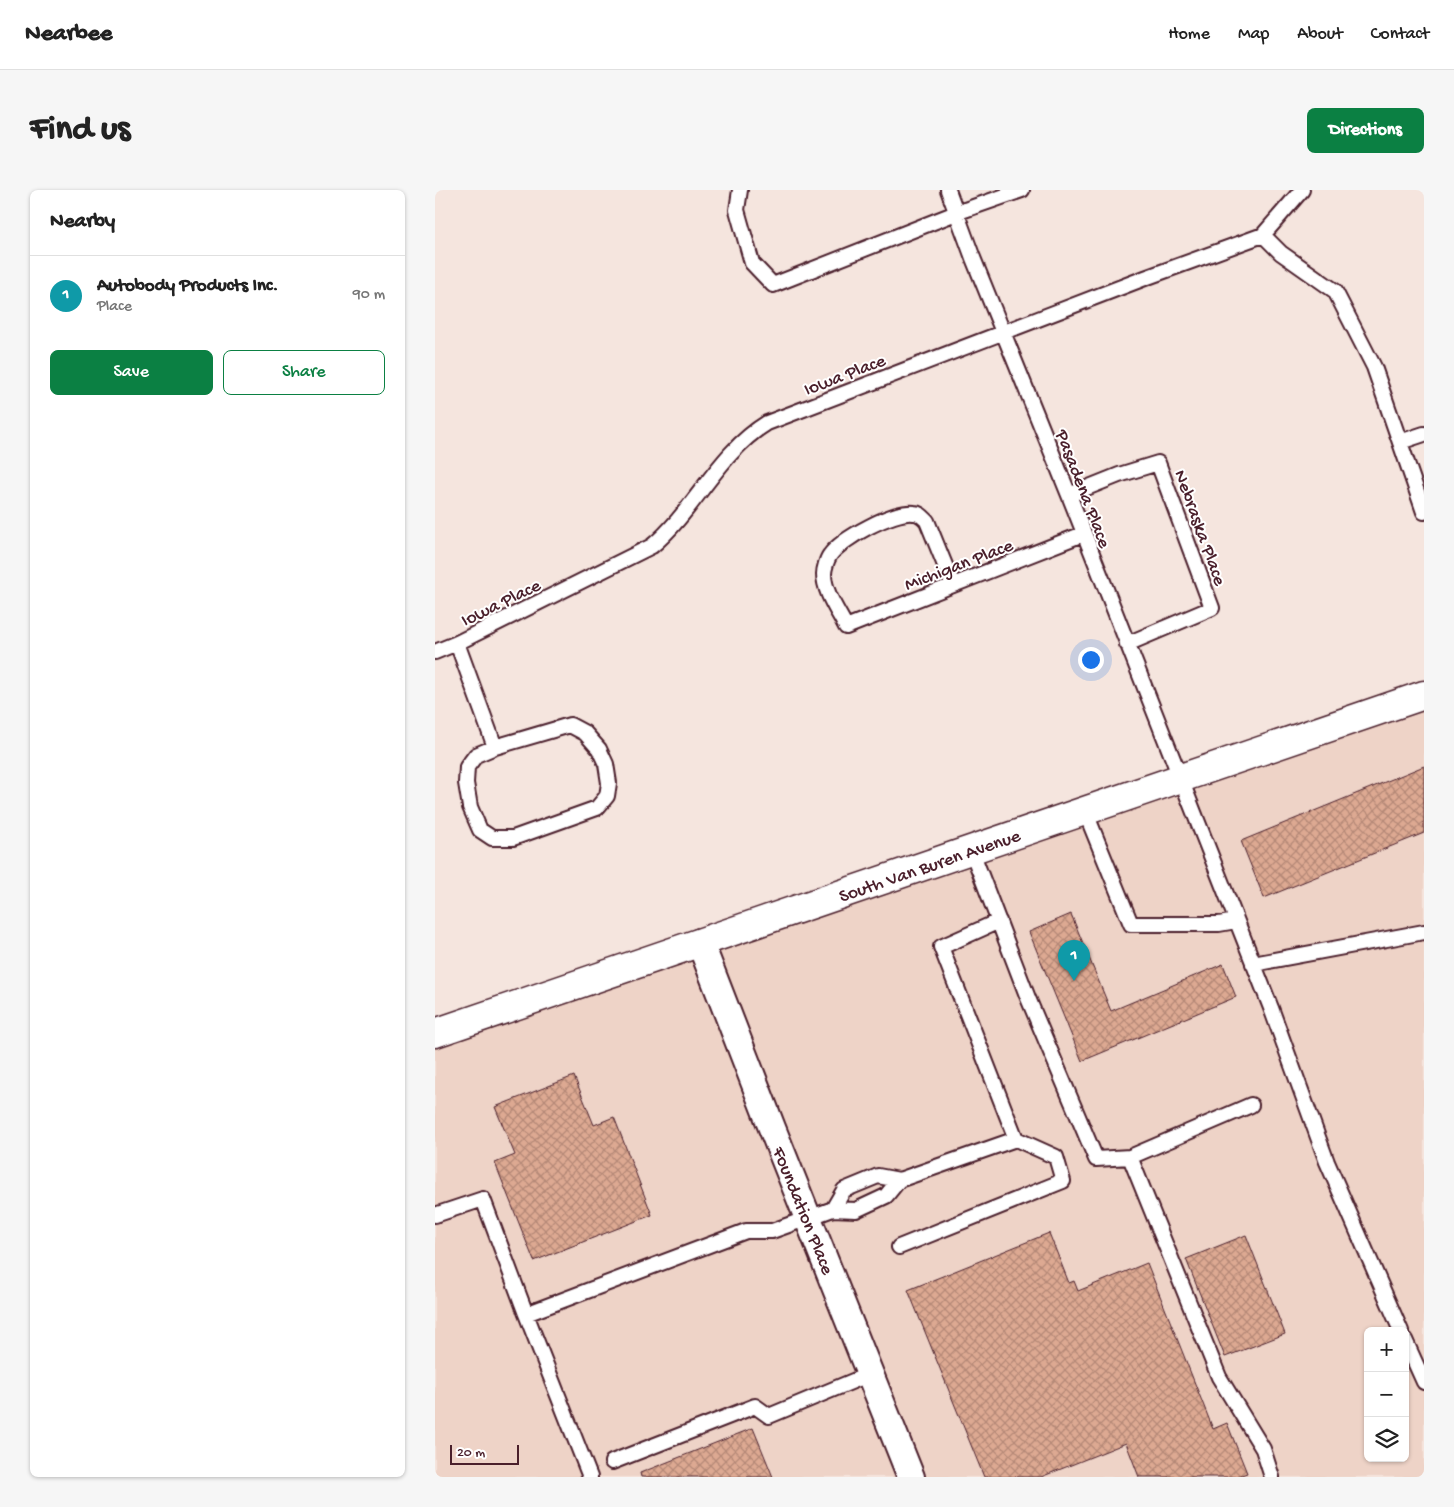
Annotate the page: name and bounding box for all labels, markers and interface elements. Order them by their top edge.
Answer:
text: Nearbee [25,20,112,49]
text: Home [1168,24,1210,45]
text: Map [1238,24,1269,45]
text: About [1297,24,1343,45]
text: Contact [1371,24,1429,45]
button: Directions [1307,108,1424,153]
text: Find us [30,110,130,151]
text: Nearby [50,210,115,235]
text: Autobody Products Inc. [97,275,278,298]
text: 1 [63,286,69,305]
text: 90 m [353,286,385,305]
text: Place [97,298,132,317]
button: Save [50,350,213,395]
button: Share [223,350,385,395]
street label: Iowa Place [801,350,890,402]
street label: Pasadena Place [1048,426,1115,552]
street label: Nebraska Place [1167,467,1230,589]
street label: Michigan Place [902,535,1017,598]
street label: Iowa Place [458,575,545,633]
your location [1078,647,1104,673]
street label: South Van Buren Avenue [836,825,1024,909]
pin: 1 [1058,940,1090,981]
street label: Foundation Place [765,1143,838,1279]
map controls [1364,1327,1409,1462]
button: + [1364,1327,1409,1372]
button: − [1364,1372,1409,1417]
button: layers [1364,1417,1409,1462]
scale bar [450,1442,519,1465]
text: 20 m [457,1445,485,1462]

